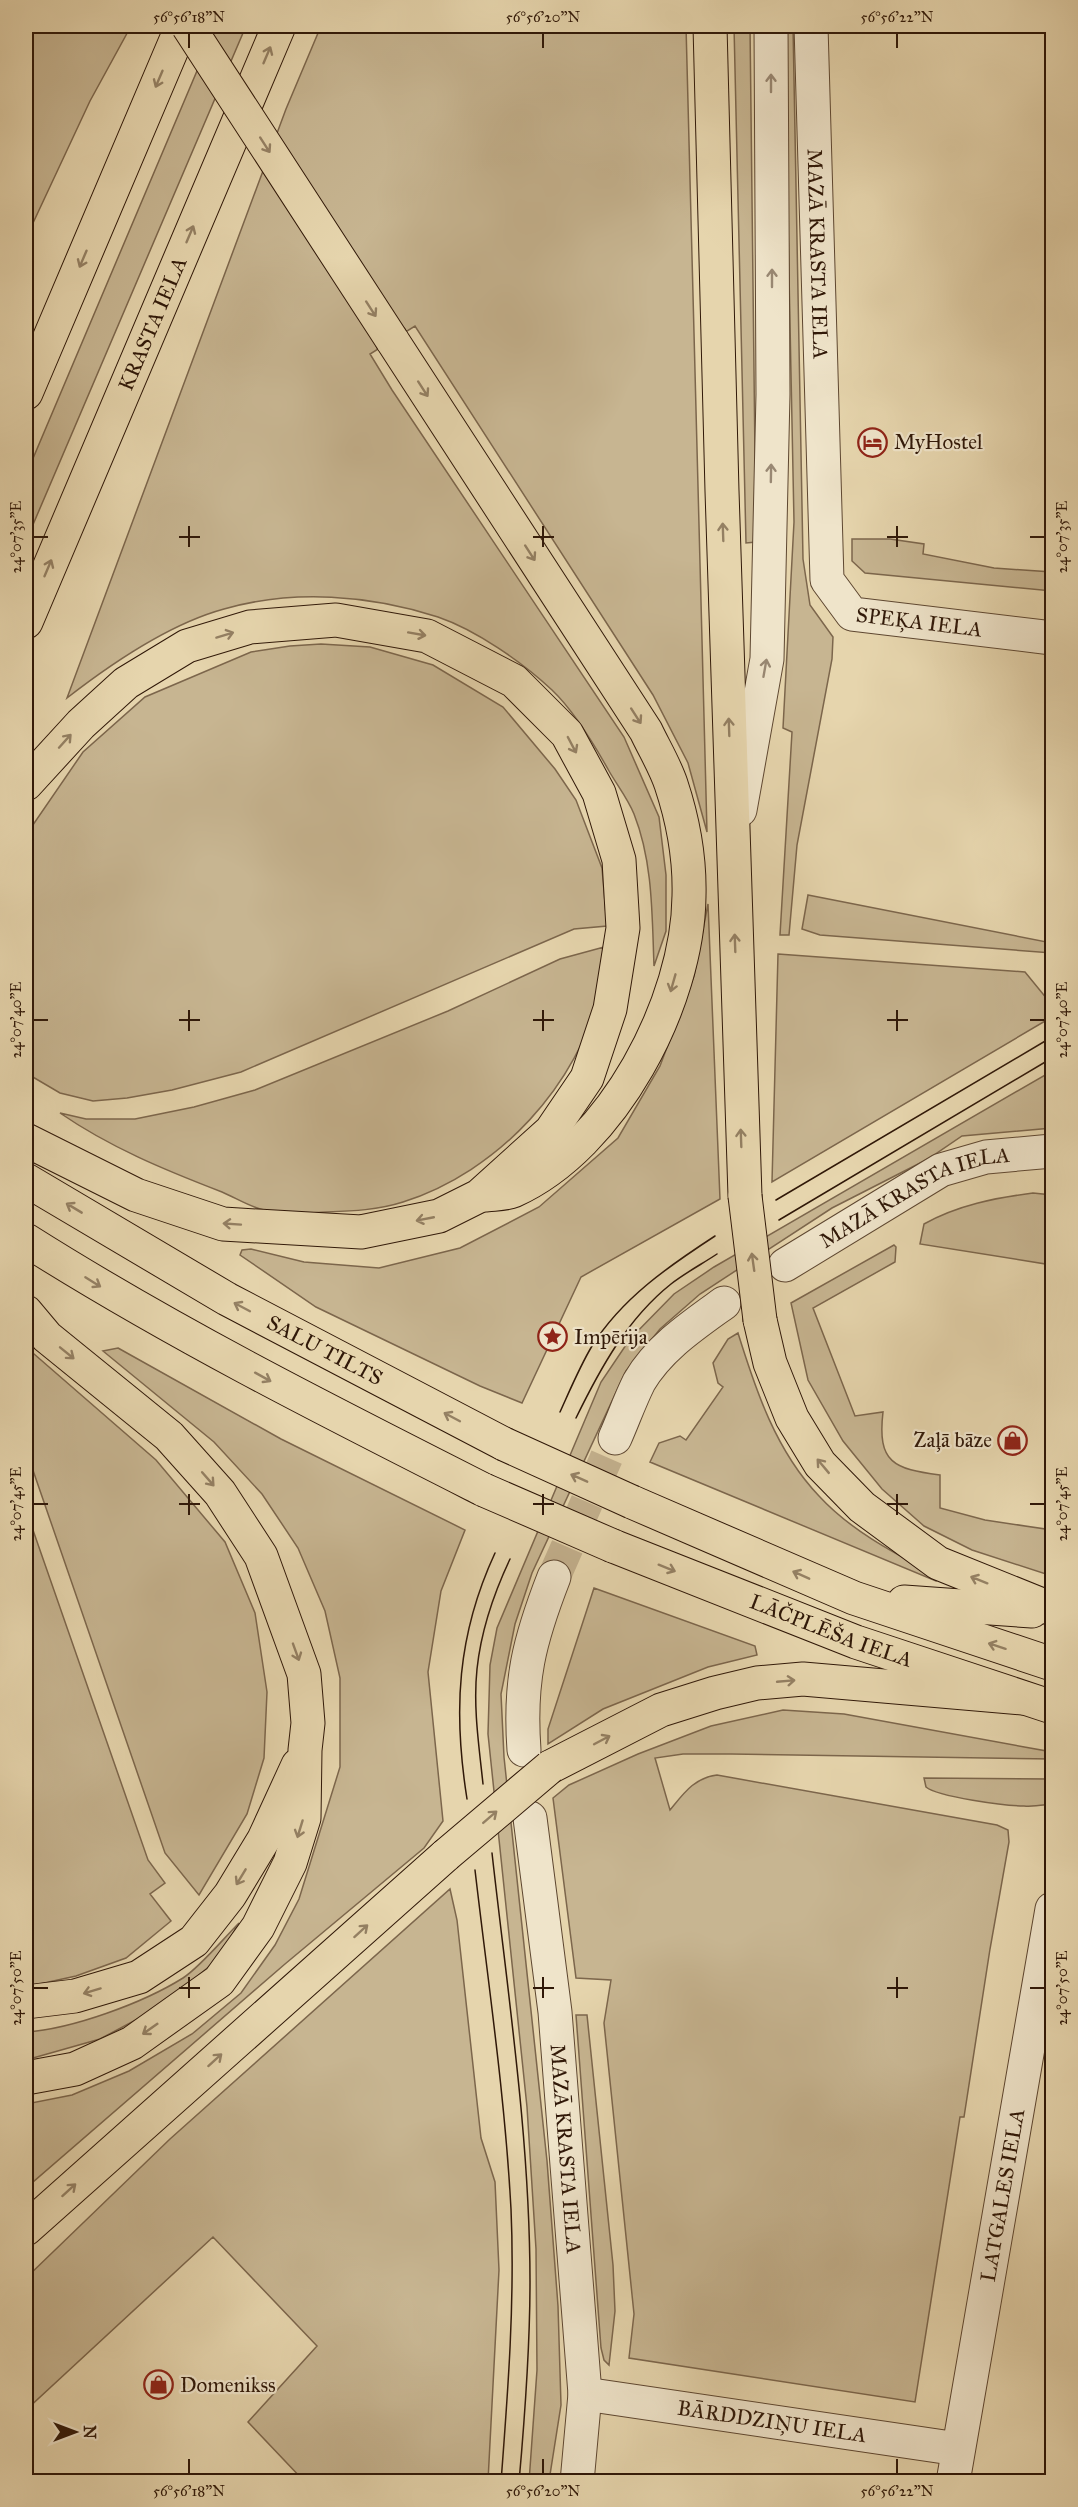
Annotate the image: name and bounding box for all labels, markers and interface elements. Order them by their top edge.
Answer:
text: 56°56'18"N [153,8,225,26]
text: 56°56'20"N [506,8,580,26]
text: 56°56'22"N [861,8,934,26]
one-way arrow [262,46,273,64]
one-way arrow [153,70,165,88]
one-way arrow [765,74,777,94]
one-way arrow [260,136,272,153]
street label: MAZĀ KRASTA IELA [802,148,834,360]
one-way arrow [185,225,196,244]
one-way arrow [77,249,88,267]
street label: KRASTA IELA [113,253,193,395]
one-way arrow [767,269,778,289]
one-way arrow [366,300,378,317]
one-way arrow [418,380,430,397]
hotel icon: MyHostel [857,426,889,458]
place label: MyHostel [894,429,983,455]
one-way arrow [766,464,777,484]
text: 24°07'35"E [7,501,25,573]
text: 24°07'35"E [1053,501,1071,573]
one-way arrow [717,522,729,542]
one-way arrow [524,544,536,561]
one-way arrow [43,560,54,578]
street label: SPEĶA IELA [854,602,984,643]
one-way arrow [215,629,234,640]
one-way arrow [407,629,426,640]
one-way arrow [760,659,771,679]
one-way arrow [630,707,642,724]
one-way arrow [723,717,734,737]
one-way arrow [58,734,72,749]
one-way arrow [566,736,578,753]
one-way arrow [730,933,741,953]
one-way arrow [667,973,678,992]
text: 24°07'40"E [7,982,25,1058]
text: 24°07'40"E [1053,982,1071,1058]
one-way arrow [736,1128,747,1148]
street label: MAZĀ KRASTA IELA [815,1142,1011,1254]
one-way arrow [66,1202,83,1214]
one-way arrow [416,1214,436,1225]
one-way arrow [222,1219,242,1230]
one-way arrow [747,1253,758,1272]
one-way arrow [84,1276,101,1288]
one-way arrow [234,1301,251,1313]
street label: SALU TILTS [262,1309,387,1391]
place icon: Impērija [537,1321,569,1353]
place label: Impērija [574,1324,648,1350]
one-way arrow [59,1346,74,1360]
one-way arrow [254,1371,271,1383]
one-way arrow [444,1411,461,1423]
shop icon: Zaļā bāze [997,1424,1029,1456]
place label: Zaļā bāze [913,1427,992,1453]
one-way arrow [816,1459,830,1474]
text: 24°07'45"E [7,1466,25,1541]
text: 24°07'45"E [1053,1466,1071,1541]
one-way arrow [201,1472,215,1487]
one-way arrow [570,1472,589,1483]
one-way arrow [657,1563,676,1574]
one-way arrow [792,1569,810,1580]
one-way arrow [970,1574,988,1585]
street label: LĀČPLĒŠA IELA [746,1588,916,1673]
one-way arrow [988,1640,1007,1651]
one-way arrow [291,1642,302,1661]
one-way arrow [775,1675,795,1686]
one-way arrow [592,1733,610,1745]
one-way arrow [482,1810,497,1824]
one-way arrow [294,1819,305,1838]
one-way arrow [235,1868,247,1885]
one-way arrow [353,1924,368,1938]
text: 24°07'50"E [7,1950,25,2026]
text: 24°07'50"E [1053,1950,1071,2026]
one-way arrow [83,1986,102,1997]
one-way arrow [143,2023,159,2035]
street label: MAZĀ KRASTA IELA [545,2043,587,2255]
one-way arrow [207,2053,222,2067]
street label: LATGALES IELA [975,2107,1030,2284]
one-way arrow [61,2183,76,2197]
shop icon: Domenikss [143,2369,175,2401]
place label: Domenikss [180,2372,276,2398]
street label: BĀRDDZIŅU IELA [676,2395,868,2448]
north arrow [45,2402,105,2462]
text: N [80,2425,99,2439]
text: 56°56'18"N [153,2482,225,2500]
text: 56°56'20"N [506,2482,580,2500]
text: 56°56'22"N [861,2482,934,2500]

